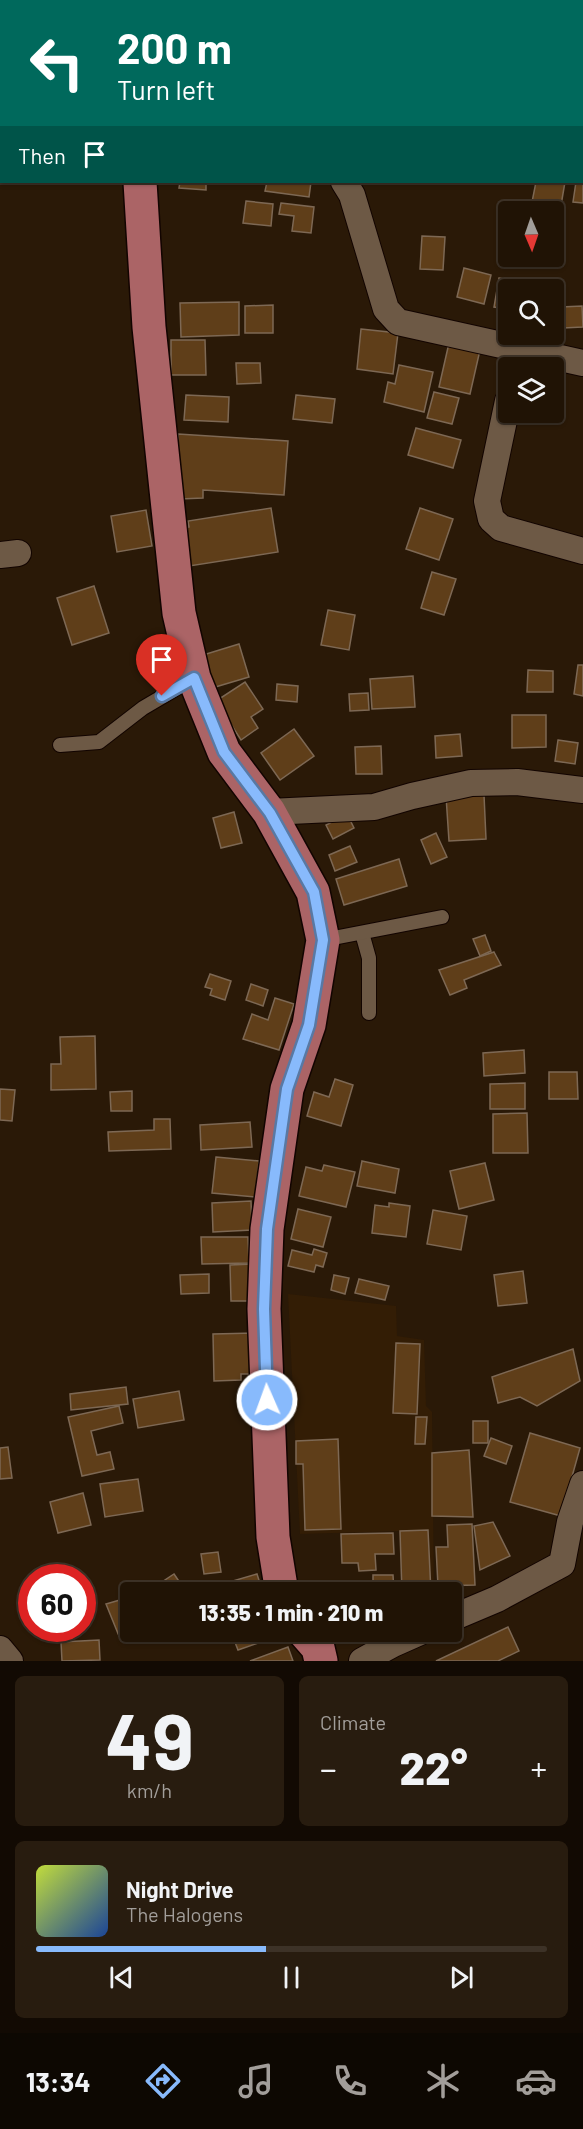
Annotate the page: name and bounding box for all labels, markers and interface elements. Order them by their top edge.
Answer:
text: 200 m [117,22,232,72]
icon: left [18,24,96,102]
text: Turn left [117,73,215,105]
icon: arrive [78,138,111,171]
text: Then [18,142,66,168]
north arrow [498,201,564,267]
map controls [498,201,564,423]
button: search [498,279,564,345]
button: layers [498,357,564,423]
pin [136,634,187,696]
icon: arrive [145,643,178,676]
position arrow [235,1368,299,1432]
speed limit sign: 60 [18,1564,96,1642]
text: 13:35 · 1 min · 210 m [199,1599,383,1625]
text: 49 [105,1692,194,1786]
text: Climate [320,1710,386,1734]
text: 22° [400,1740,467,1794]
text: − [320,1748,337,1788]
text: + [530,1748,547,1788]
text: km/h [127,1778,172,1802]
text: Night Drive [126,1876,234,1902]
text: The Halogens [126,1902,243,1926]
icon: previous [105,1961,138,1994]
icon: pause [275,1961,308,1994]
icon: next [445,1961,478,1994]
icon: directions [142,2060,184,2102]
icon: music [235,2060,277,2102]
icon: phone [329,2060,371,2102]
icon: climate [422,2060,464,2102]
icon: car [515,2060,557,2102]
text: 13:34 [26,2065,91,2097]

